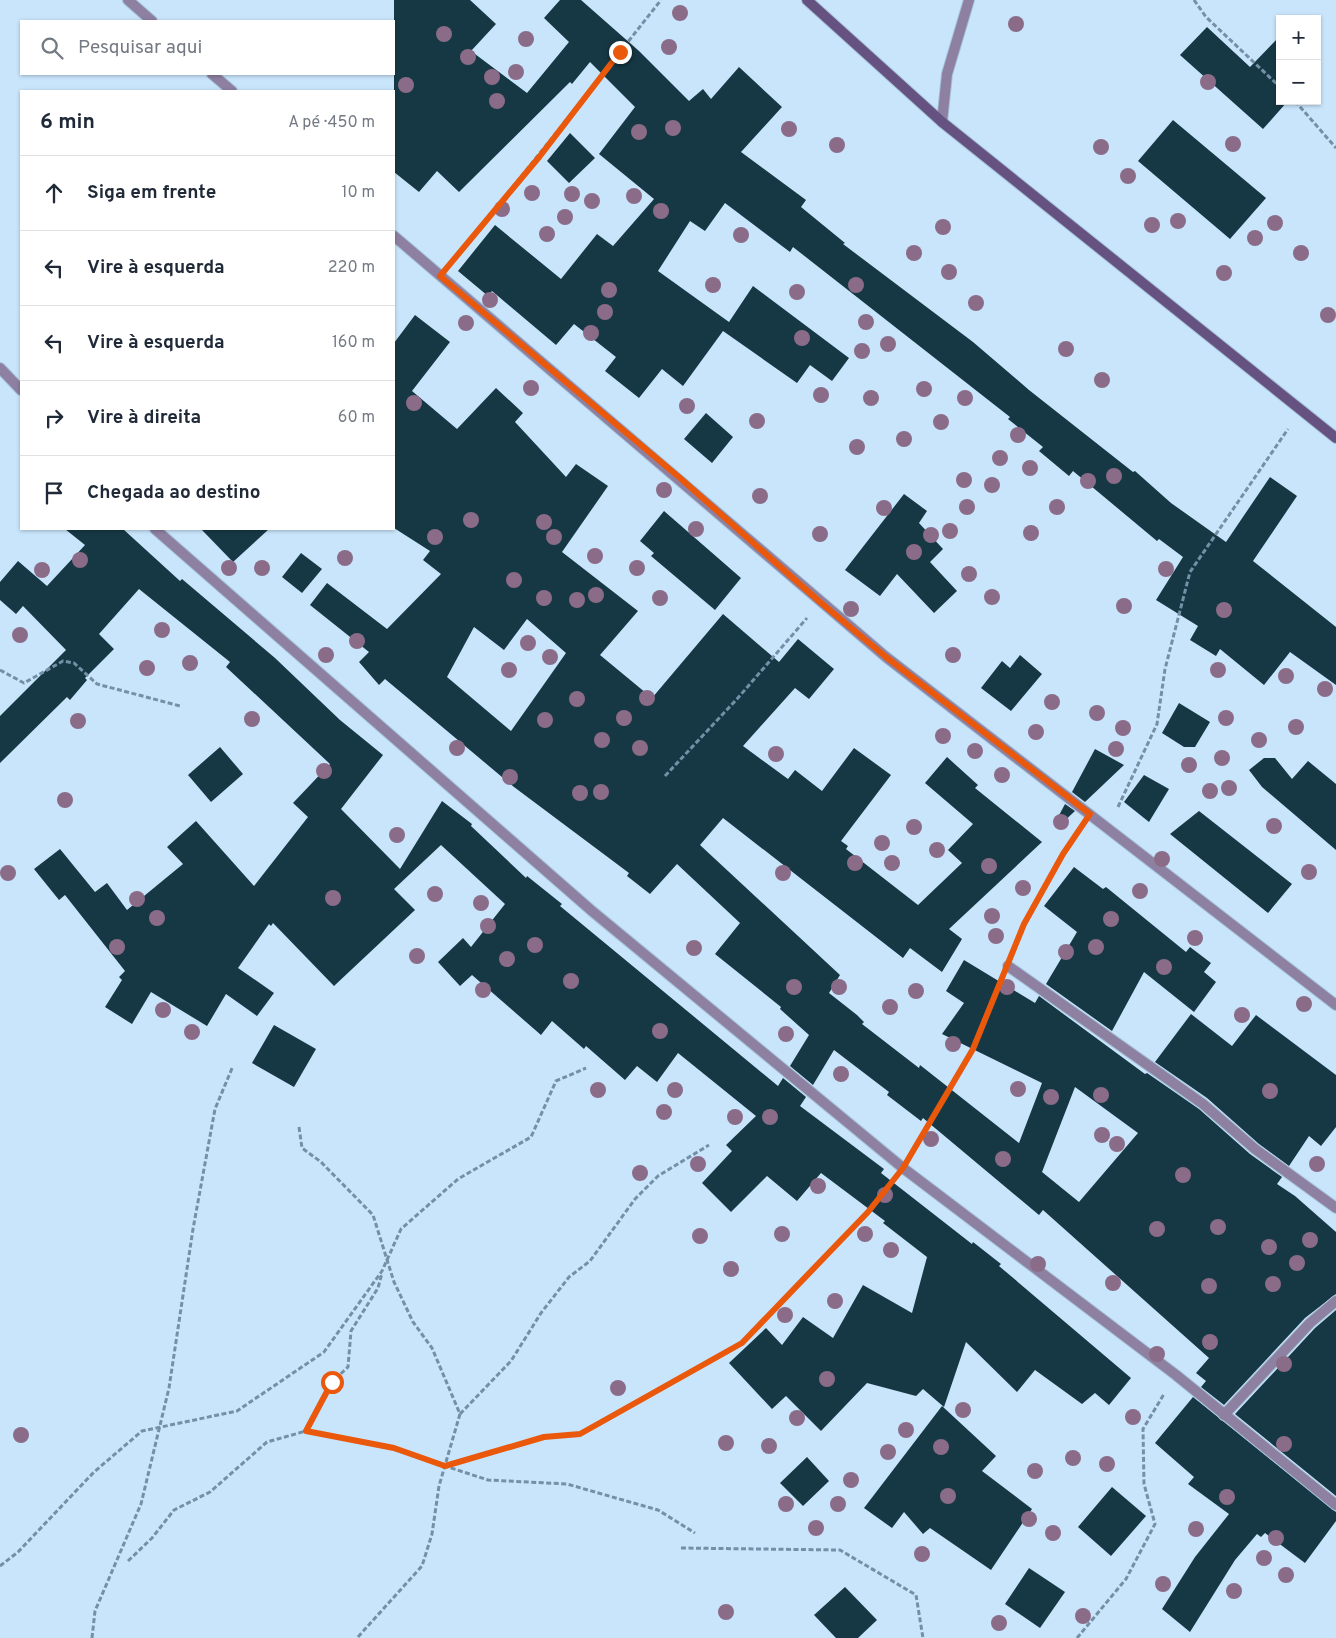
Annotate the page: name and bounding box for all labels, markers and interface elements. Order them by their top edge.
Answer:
map controls [1276,15,1321,105]
button: + [1276,15,1321,60]
search box [20,20,395,75]
icon: search [38,34,66,62]
text: Pesquisar aqui [78,36,202,60]
route end [609,41,632,64]
button: − [1276,60,1321,105]
text: 6 min [40,109,95,136]
text: A pé · 450 m [288,113,375,133]
icon: ahead [40,179,68,207]
text: Siga em frente [87,181,216,205]
text: 10 m [341,183,375,203]
icon: left [40,254,68,282]
text: Vire à esquerda [87,256,225,280]
text: 220 m [328,258,375,278]
icon: left [40,329,68,357]
text: Vire à esquerda [87,331,225,355]
text: 160 m [332,333,375,353]
icon: right [40,404,68,432]
text: Vire à direita [87,406,201,430]
text: 60 m [338,408,375,428]
icon: arrive [40,479,68,507]
text: Chegada ao destino [87,481,261,505]
route start [321,1371,344,1394]

